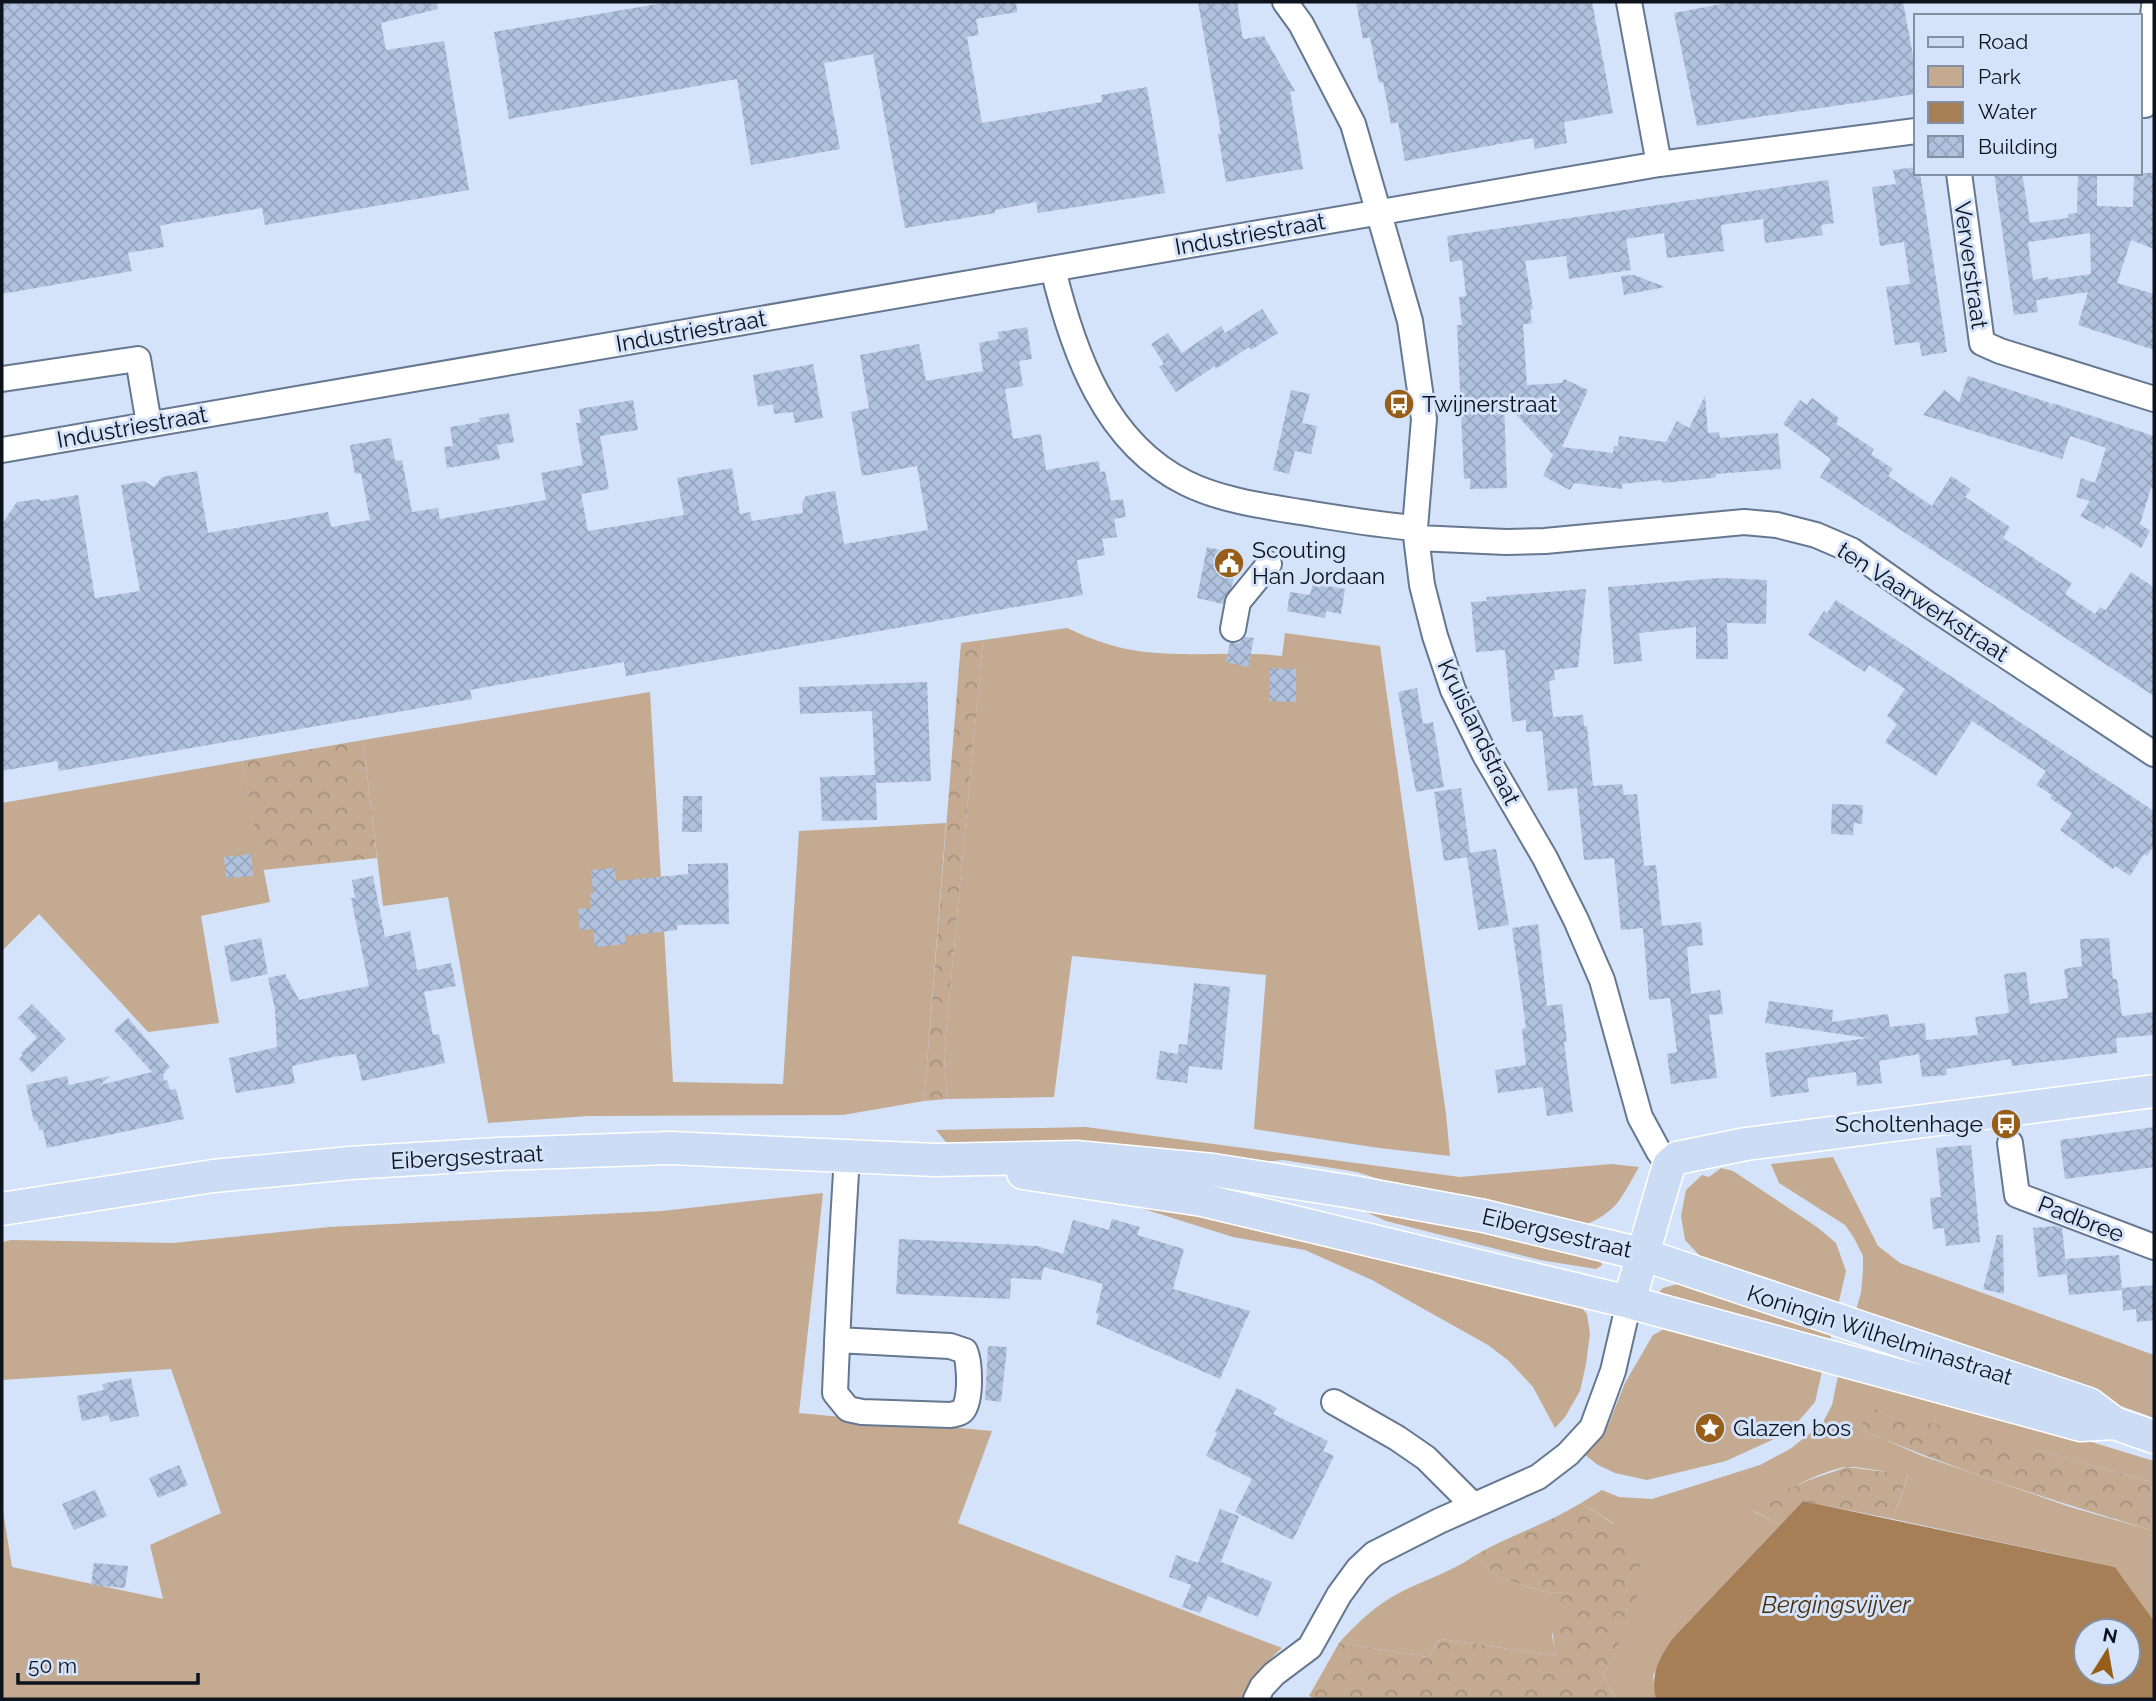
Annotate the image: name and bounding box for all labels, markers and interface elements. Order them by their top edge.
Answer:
legend [1914,14,2142,175]
text: Road [1978,29,2028,54]
text: Park [1978,64,2021,89]
text: Water [1978,99,2037,124]
text: Building [1978,134,2058,159]
street label: Ververstraat [1949,199,1994,331]
street label: Industriestraat [1173,207,1327,260]
street label: Industriestraat [614,304,768,357]
bus stop icon: Twijnerstraat [1382,387,1416,421]
place label: Twijnerstraat [1422,390,1558,417]
street label: Industriestraat [55,400,209,453]
place label: Scouting Han Jordaan [1252,536,1385,589]
street label: ten Vaarwerkstraat [1833,536,2014,667]
public building icon: Scouting Han Jordaan [1212,546,1246,580]
street label: Kruislandstraat [1433,655,1526,809]
bus stop icon: Scholtenhage [1989,1107,2023,1141]
place label: Scholtenhage [1835,1110,1983,1137]
street label: Eibergsestraat [390,1139,544,1174]
street label: Padbree [2034,1190,2128,1247]
street label: Eibergsestraat [1480,1202,1635,1263]
street label: Koningin Wilhelminastraat [1744,1279,2017,1390]
place icon: Glazen bos [1693,1411,1727,1445]
place label: Glazen bos [1733,1414,1851,1441]
water label: Bergingsvijver [1762,1590,1911,1619]
north arrow [2072,1617,2142,1687]
text: N [2101,1623,2119,1647]
scale bar [18,1642,198,1686]
text: 50 m [28,1653,77,1678]

